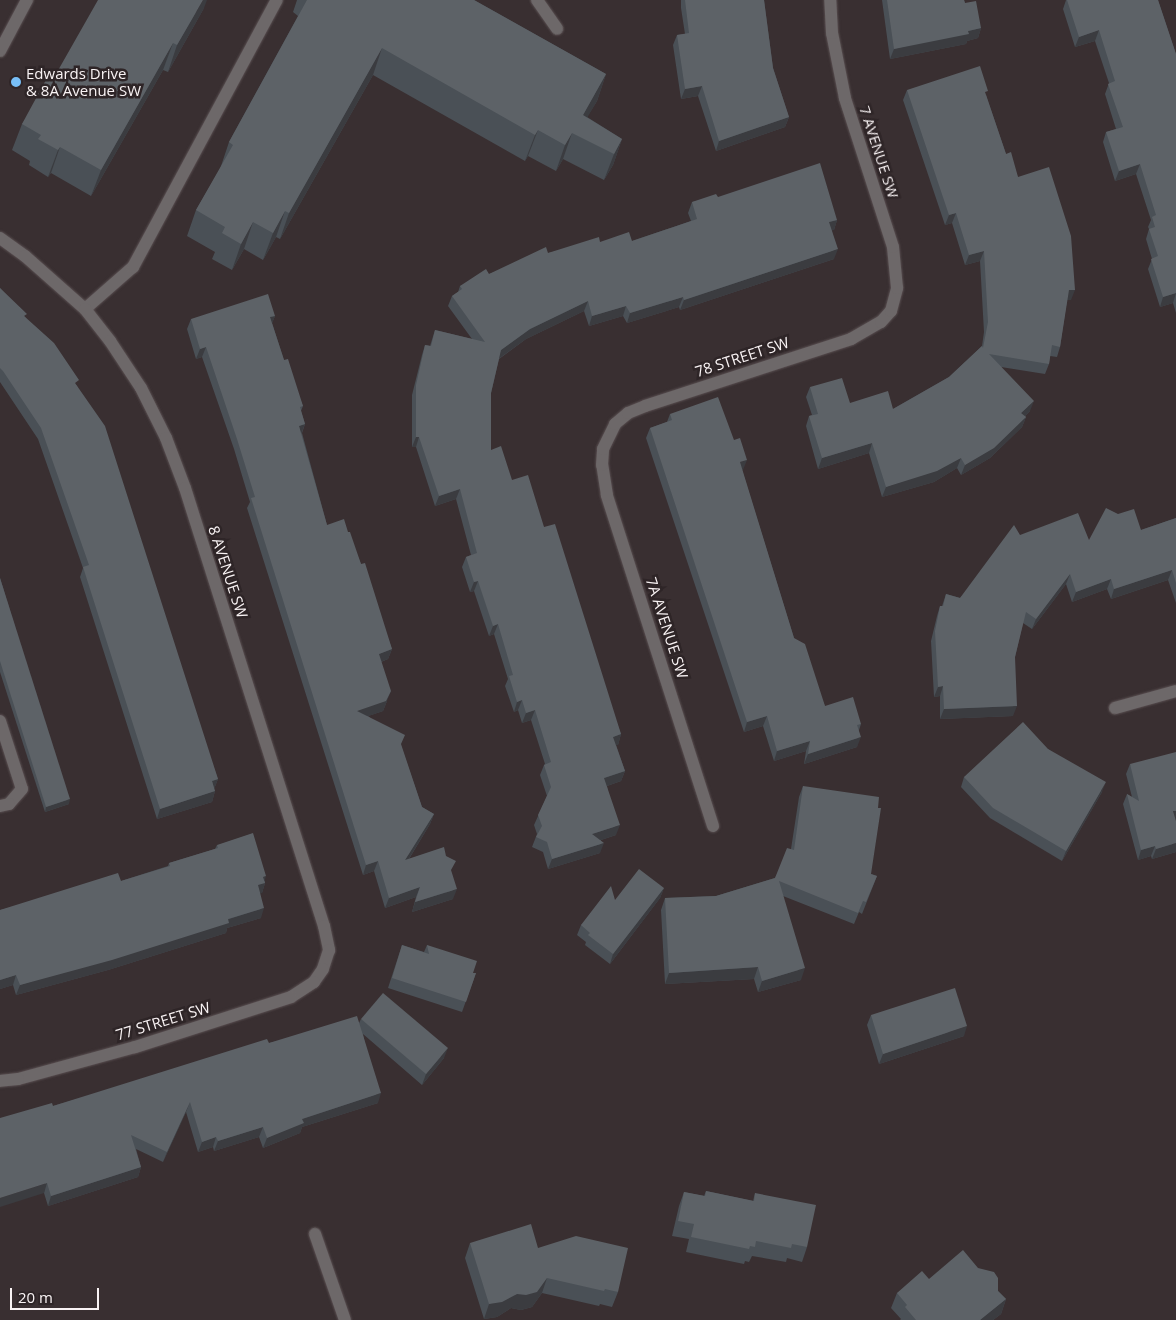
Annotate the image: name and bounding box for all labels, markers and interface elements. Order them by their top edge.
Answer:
place label: Edwards Drive & 8A Avenue SW [26,64,141,99]
marker: Edwards Drive & 8A Avenue SW [10,76,22,88]
street label: 7 AVENUE SW [856,104,902,200]
street label: 78 STREET SW [693,333,791,381]
street label: 8 AVENUE SW [205,524,251,620]
street label: 7A AVENUE SW [642,575,692,681]
street label: 77 STREET SW [114,998,212,1044]
scale bar [12,1278,101,1310]
text: 20 m [18,1287,53,1307]

